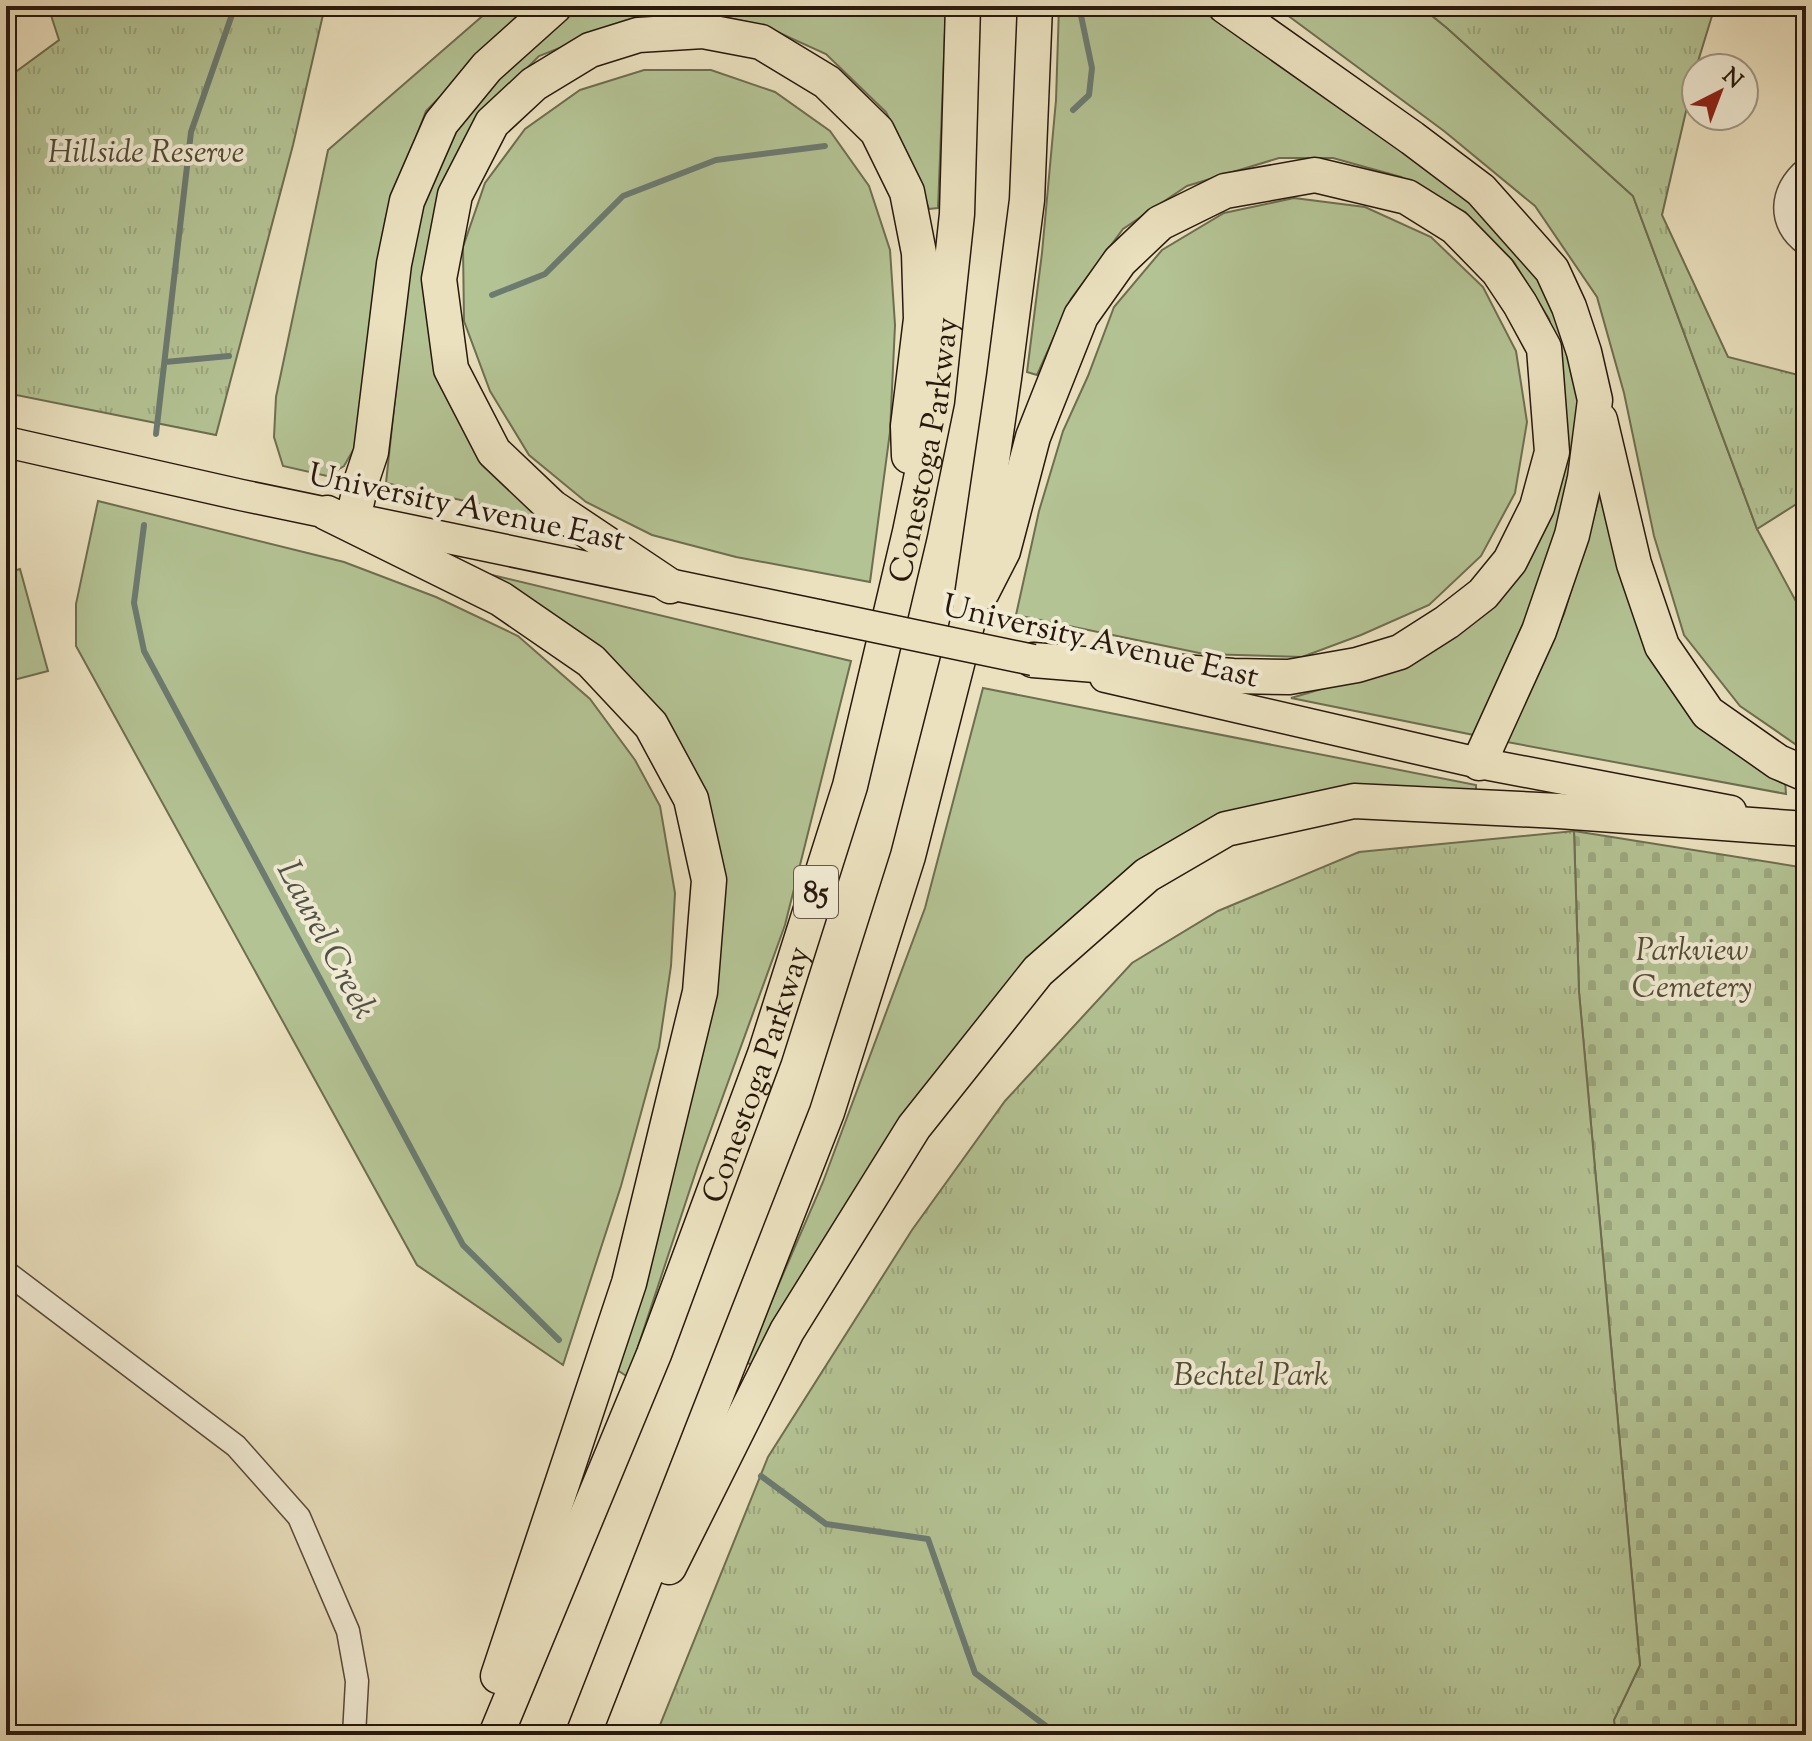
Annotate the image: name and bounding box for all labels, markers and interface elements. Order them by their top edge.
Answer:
north arrow [1680,52,1760,132]
text: N [1714,62,1749,97]
park label: Hillside Reserve [48,131,244,177]
street label: Conestoga Parkway [879,315,972,588]
street label: University Avenue East [304,453,629,565]
street label: University Avenue East [938,584,1263,702]
water label: Laurel Creek [263,853,387,1029]
road number: 85 [794,866,838,918]
park label: Parkview Cemetery [1632,929,1752,1012]
street label: Conestoga Parkway [692,941,824,1210]
park label: Bechtel Park [1174,1354,1328,1400]

